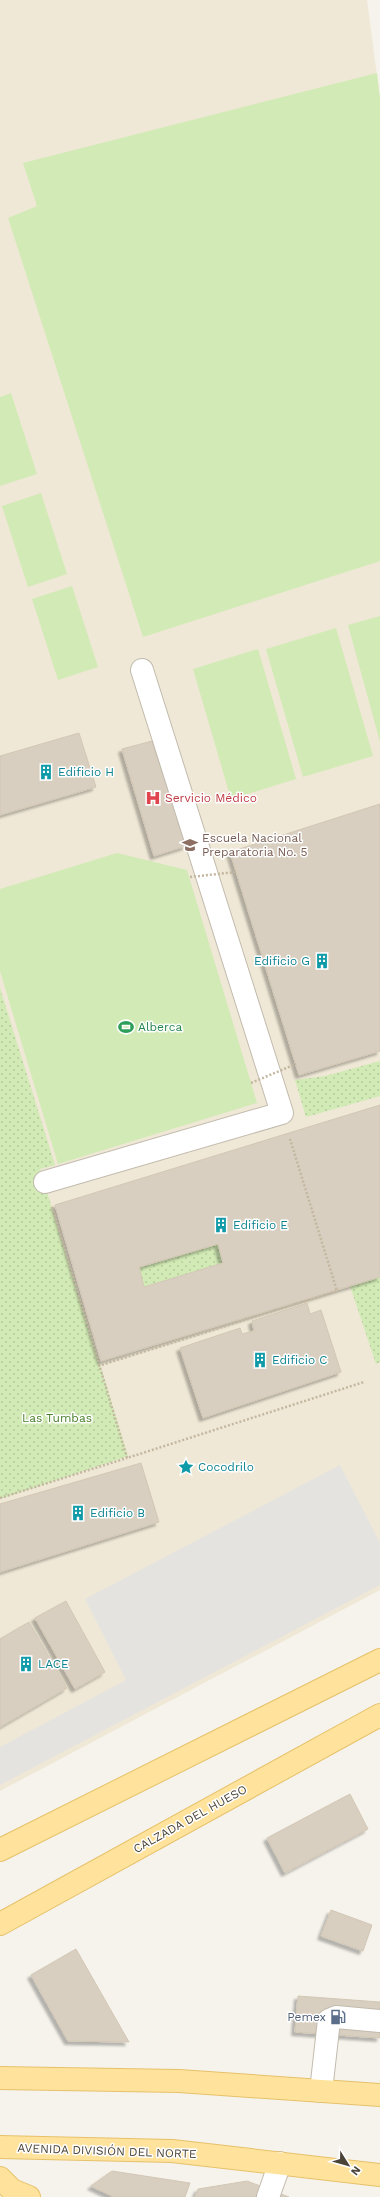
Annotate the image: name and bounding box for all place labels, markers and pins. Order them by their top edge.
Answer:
building icon: Edificio H [37,763,55,781]
place label: Edificio H [58,765,114,779]
hospital icon: Servicio Médico [144,789,162,807]
place label: Servicio Médico [165,791,257,805]
place label: Escuela Nacional Preparatoria No. 5 [202,831,307,859]
school or university icon: Escuela Nacional Preparatoria No. 5 [181,836,199,854]
building icon: Edificio G [313,952,331,970]
place label: Edificio G [254,954,310,968]
sports icon: Alberca [117,1018,135,1036]
place label: Alberca [138,1020,182,1034]
building icon: Edificio E [212,1216,230,1234]
place label: Edificio E [233,1218,288,1232]
building icon: Edificio C [251,1351,269,1369]
place label: Edificio C [272,1353,328,1367]
place icon: Cocodrilo [177,1458,195,1476]
place label: Cocodrilo [198,1460,254,1474]
building icon: Edificio B [69,1504,87,1522]
place label: Edificio B [90,1506,145,1520]
building icon: LACE [17,1655,35,1673]
place label: LACE [38,1657,69,1671]
fuel station icon: Pemex [329,2008,347,2026]
place label: Pemex [287,2010,326,2024]

